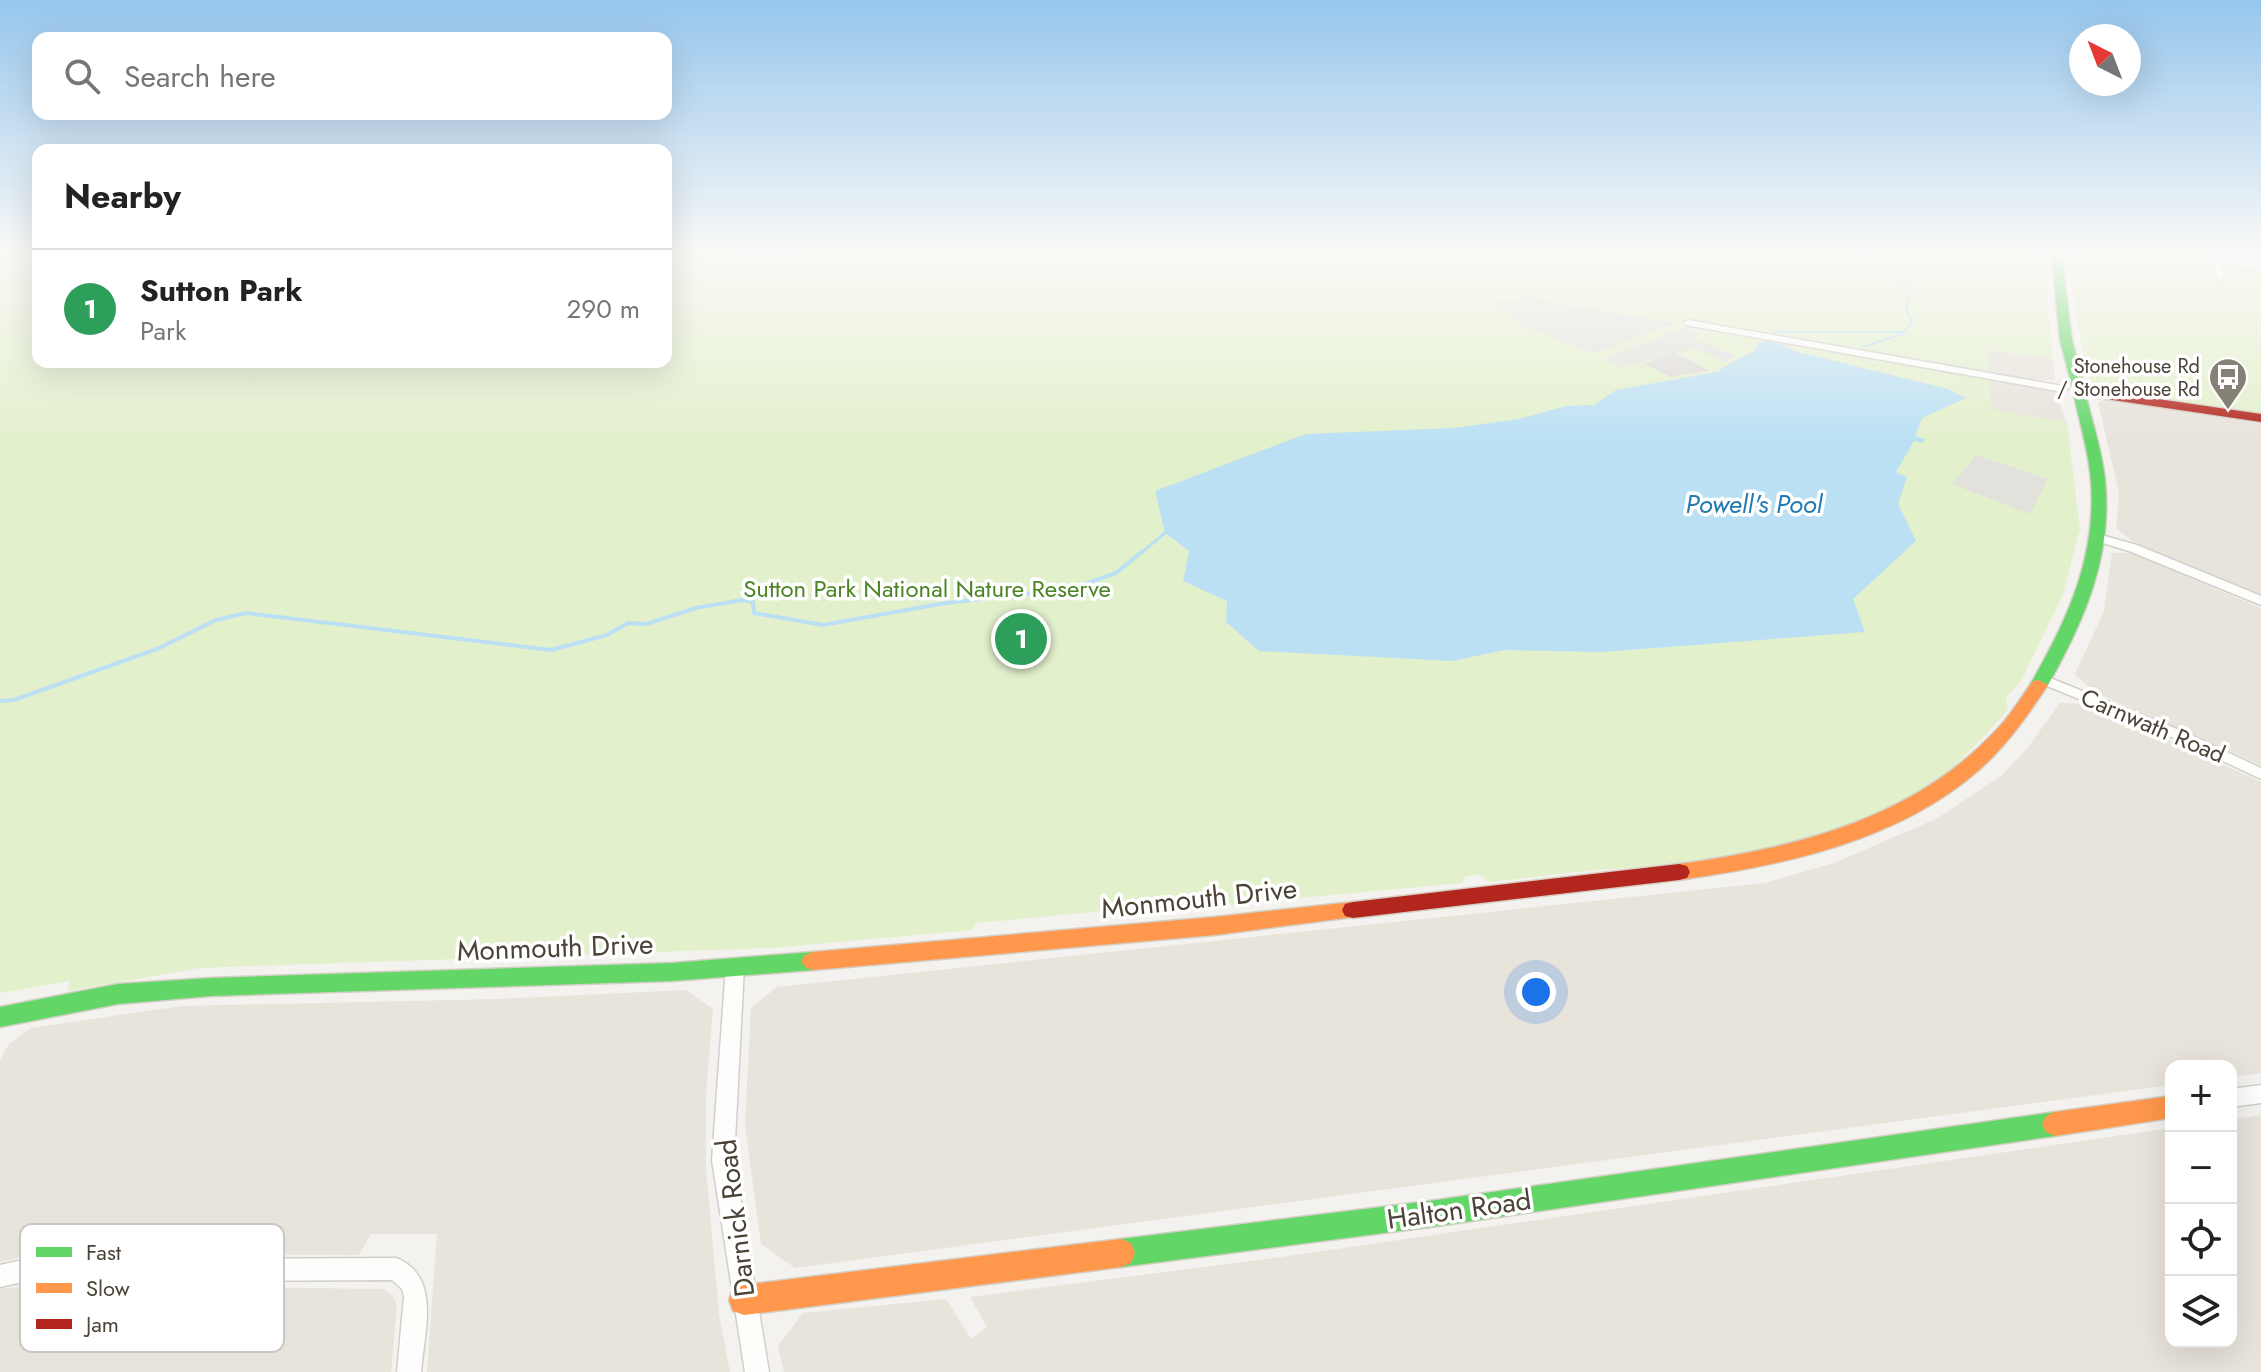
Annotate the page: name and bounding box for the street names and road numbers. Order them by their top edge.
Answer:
street label: Carnwath Road [2076,679,2231,772]
street label: Monmouth Drive [1099,868,1299,929]
street label: Monmouth Drive [456,924,654,971]
street label: Darnick Road [705,1137,766,1299]
street label: Halton Road [1384,1179,1534,1240]

